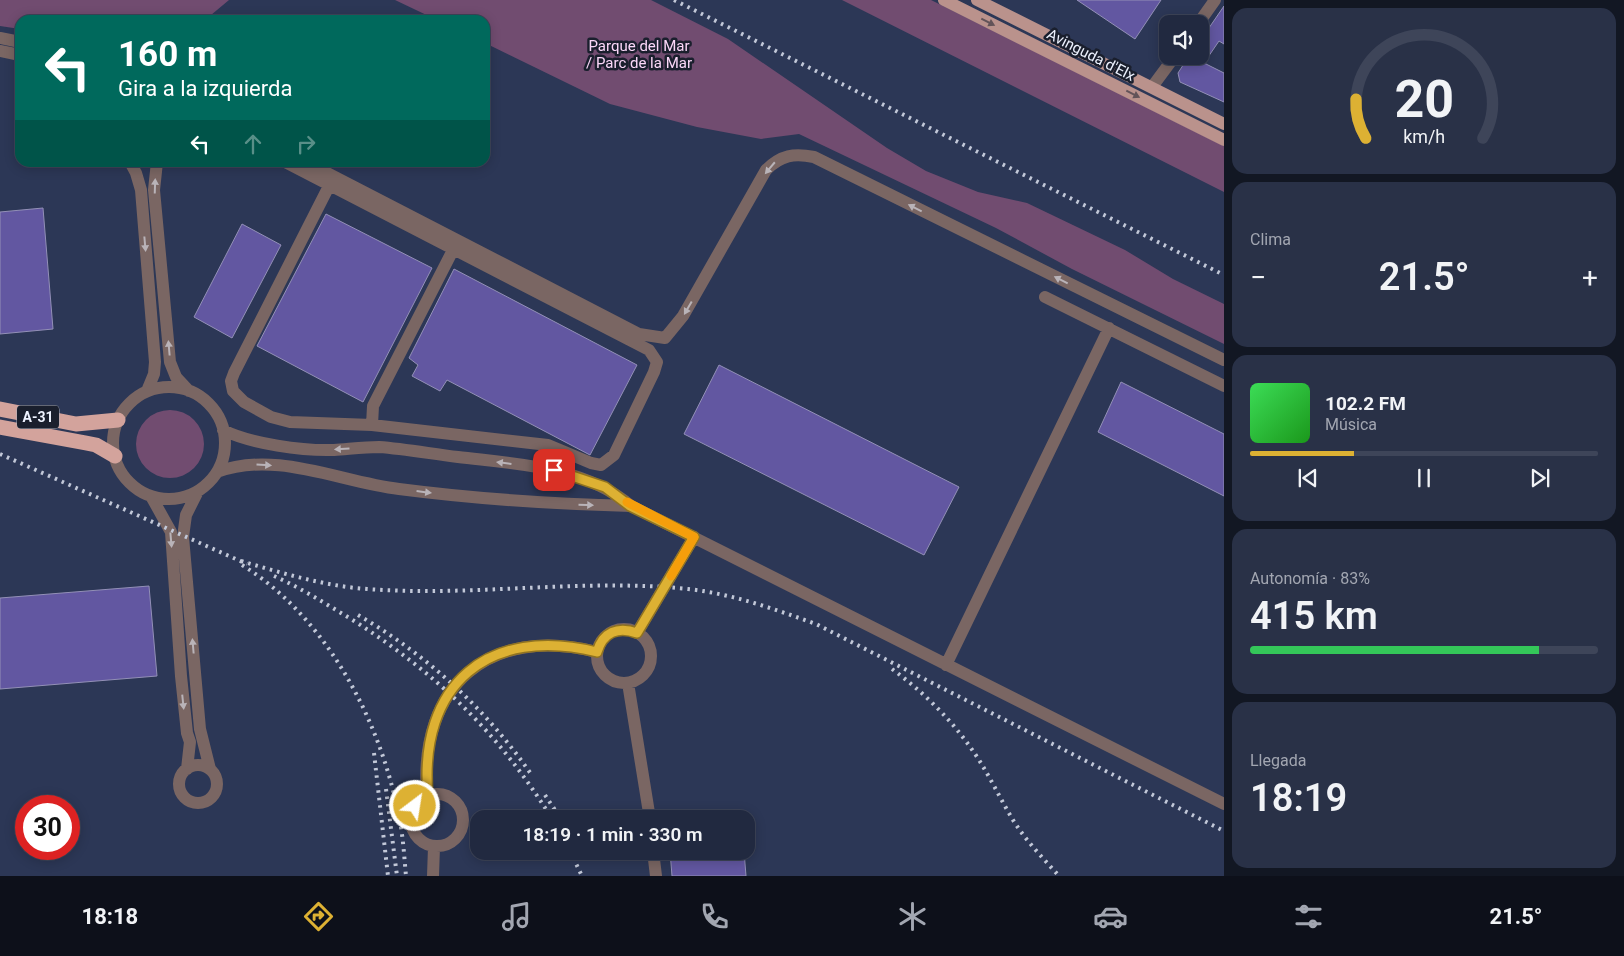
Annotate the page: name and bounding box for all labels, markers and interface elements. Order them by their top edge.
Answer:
map controls [1159,15,1209,65]
button: sound [1159,15,1209,65]
one-way arrow [981,18,995,26]
street label: Avinguda d'Elx [1044,25,1139,85]
text: 160 m [118,34,217,75]
icon: left [35,35,100,100]
park label: Parque del Mar / Parc de la Mar [586,37,692,72]
text: 20 [1394,69,1454,130]
text: Gira a la izquierda [118,76,292,101]
one-way arrow [1126,90,1140,98]
text: km/h [1403,126,1445,147]
icon: left [186,130,214,158]
icon: ahead [239,130,267,158]
icon: right [292,130,320,158]
one-way arrow [764,161,775,174]
one-way arrow [151,178,159,194]
one-way arrow [908,204,923,212]
text: Clima [1250,230,1291,249]
one-way arrow [142,236,150,252]
text: 21.5° [1379,255,1469,299]
text: − [1250,261,1266,294]
text: + [1582,261,1598,294]
one-way arrow [1054,276,1068,284]
one-way arrow [683,301,692,314]
one-way arrow [164,340,172,356]
text: 102.2 FM [1325,392,1406,415]
road number: A-31 [17,406,59,428]
text: Música [1325,415,1377,434]
one-way arrow [334,446,350,454]
pin [533,449,575,491]
icon: arrive [540,456,568,484]
one-way arrow [495,459,511,467]
one-way arrow [256,462,272,470]
icon: previous [1294,464,1322,492]
icon: pause [1410,464,1438,492]
icon: next [1526,464,1554,492]
one-way arrow [416,488,432,496]
one-way arrow [578,501,594,509]
one-way arrow [167,532,175,548]
text: Autonomía · 83% [1250,569,1370,588]
text: 415 km [1250,594,1378,638]
one-way arrow [188,637,196,653]
one-way arrow [179,694,187,710]
text: Llegada [1250,751,1306,770]
text: 18:19 [1250,776,1347,820]
position arrow [388,779,440,831]
speed limit sign: 30 [15,795,80,860]
text: 18:19 · 1 min · 330 m [522,823,703,846]
icon: directions [301,899,336,934]
icon: music [499,899,534,934]
icon: phone [697,899,732,934]
icon: climate [895,899,930,934]
icon: car [1093,899,1128,934]
icon: filters [1291,899,1326,934]
text: 18:18 [82,904,138,929]
text: 21.5° [1490,904,1542,929]

